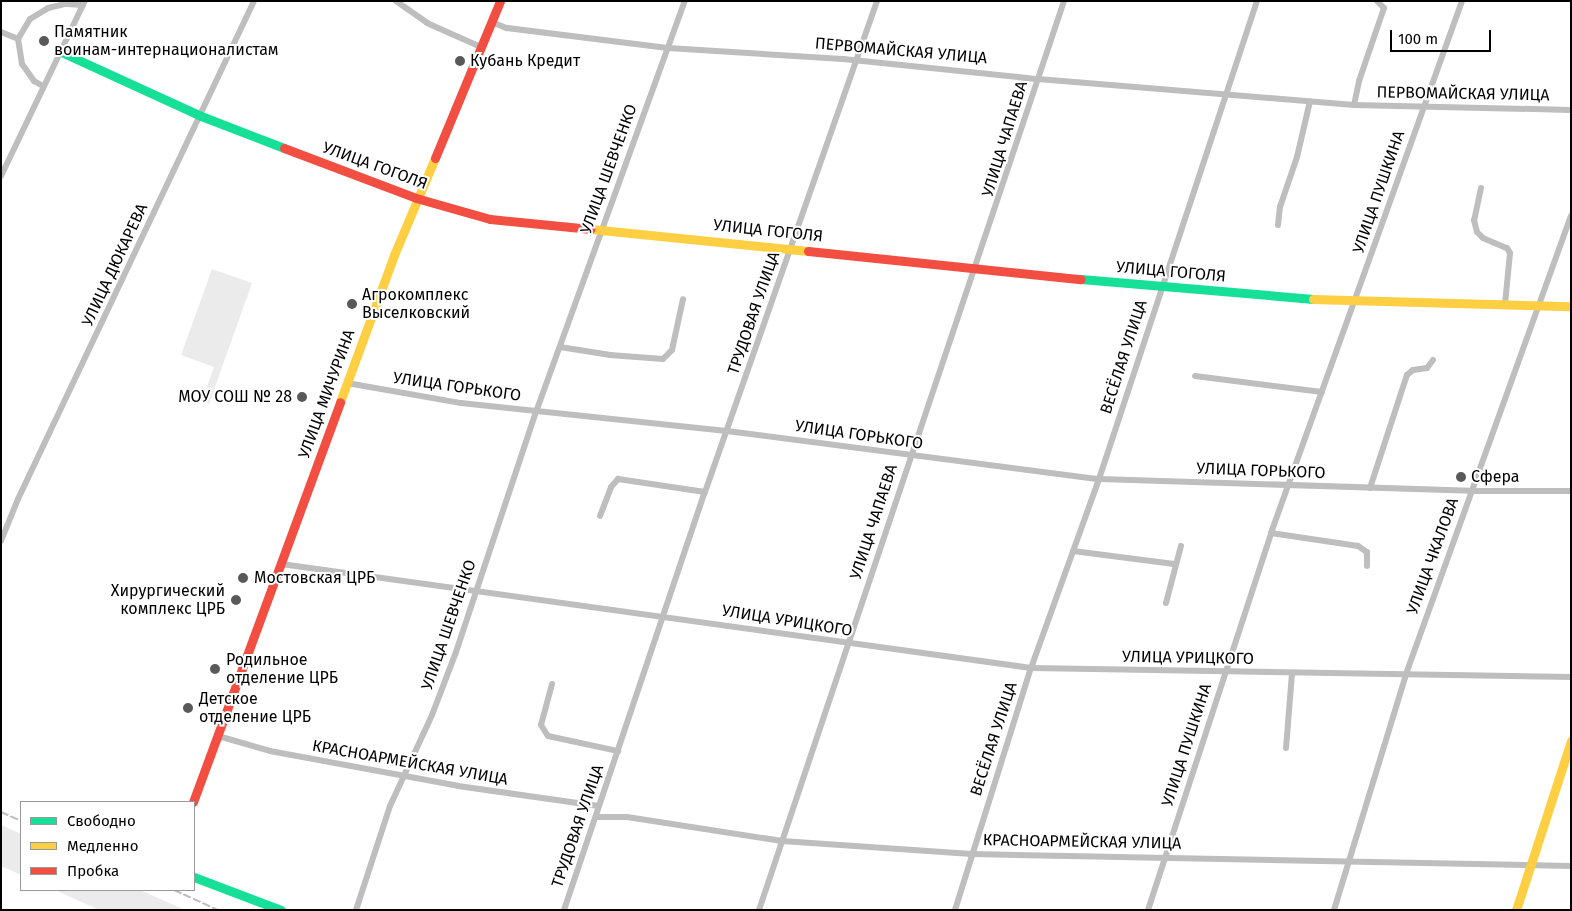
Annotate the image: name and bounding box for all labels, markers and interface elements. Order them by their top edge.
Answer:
scale bar [1392,20,1493,52]
place label: Памятник воинам-интернационалистам [54,22,279,60]
text: 100 m [1398,30,1438,48]
street label: ПЕРВОМАЙСКАЯ УЛИЦА [814,34,988,68]
marker: Памятник воинам-интернационалистам [38,35,50,47]
place label: Кубань Кредит [470,51,580,71]
marker: Кубань Кредит [454,55,466,67]
street label: УЛИЦА ЧАПАЕВА [978,79,1032,199]
street label: ПЕРВОМАЙСКАЯ УЛИЦА [1376,83,1550,105]
street label: УЛИЦА ШЕВЧЕНКО [577,102,641,236]
street label: УЛИЦА ПУШКИНА [1349,128,1409,256]
street label: УЛИЦА ГОГОЛЯ [320,138,430,194]
street label: УЛИЦА ДЮКАРЕВА [78,201,152,329]
street label: УЛИЦА ГОГОЛЯ [712,216,824,246]
street label: ТРУДОВАЯ УЛИЦА [724,249,784,377]
street label: УЛИЦА ГОГОЛЯ [1115,258,1227,286]
place label: Агрокомплекс Выселковский [362,285,470,323]
marker: Агрокомплекс Выселковский [346,298,358,310]
street label: ВЕСЁЛАЯ УЛИЦА [1097,298,1151,416]
street label: УЛИЦА МИЧУРИНА [295,327,359,461]
street label: УЛИЦА ГОРЬКОГО [392,369,522,405]
place label: МОУ СОШ № 28 [178,387,292,407]
marker: МОУ СОШ № 28 [296,391,308,403]
street label: УЛИЦА ГОРЬКОГО [794,417,924,453]
street label: УЛИЦА ГОРЬКОГО [1196,459,1326,483]
street label: УЛИЦА ЧАПАЕВА [846,462,902,582]
place label: Сфера [1471,467,1519,487]
marker: Сфера [1455,471,1467,483]
street label: УЛИЦА ЧКАЛОВА [1403,495,1463,617]
street label: УЛИЦА ШЕВЧЕНКО [418,557,480,693]
place label: Мостовская ЦРБ [254,568,375,588]
marker: Мостовская ЦРБ [236,571,250,585]
place label: Хирургический комплекс ЦРБ [111,581,225,619]
marker: Хирургический комплекс ЦРБ [229,593,243,607]
street label: УЛИЦА УРИЦКОГО [720,601,854,641]
street label: УЛИЦА УРИЦКОГО [1122,647,1254,669]
place label: Родильное отделение ЦРБ [226,650,338,688]
marker: Родильное отделение ЦРБ [208,662,222,676]
street label: ВЕСЁЛАЯ УЛИЦА [967,680,1021,798]
street label: УЛИЦА ПУШКИНА [1158,681,1216,809]
place label: Детское отделение ЦРБ [199,689,311,727]
marker: Детское отделение ЦРБ [181,701,195,715]
street label: КРАСНОАРМЕЙСКАЯ УЛИЦА [311,736,509,790]
street label: ТРУДОВАЯ УЛИЦА [548,762,608,890]
legend [20,801,195,891]
text: Свободно [67,812,136,830]
street label: КРАСНОАРМЕЙСКАЯ УЛИЦА [983,831,1181,853]
text: Медленно [67,837,139,855]
text: Пробка [67,862,119,880]

